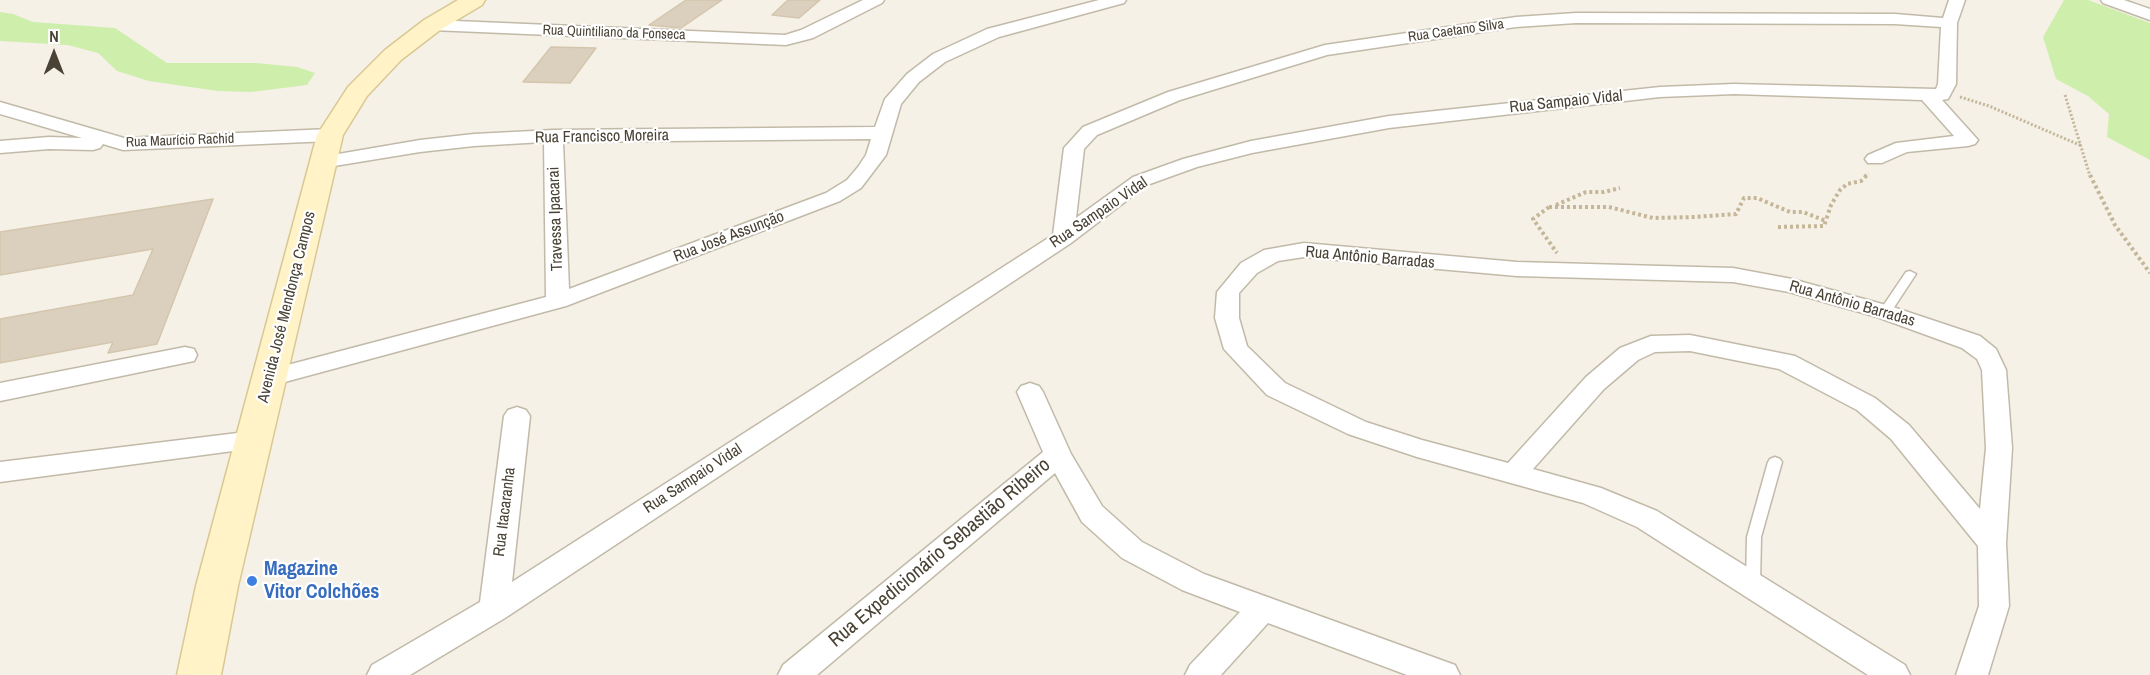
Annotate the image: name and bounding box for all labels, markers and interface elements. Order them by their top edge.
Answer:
street label: Rua Caetano Silva [1407,16,1505,46]
street label: Rua Quintiliano da Fonseca [542,22,686,44]
north arrow [24,24,84,84]
text: N [49,25,59,47]
street label: Rua Sampaio Vidal [1509,87,1623,117]
street label: Rua Francisco Moreira [535,126,669,148]
street label: Rua Maurício Rachid [126,131,234,151]
street label: Travessa Ipacarai [545,166,567,272]
street label: Rua Sampaio Vidal [1047,173,1151,253]
street label: Rua José Assunção [671,207,787,267]
street label: Avenida José Mendonça Campos [254,209,320,405]
street label: Rua Antônio Barradas [1304,243,1436,273]
street label: Rua Antônio Barradas [1787,277,1917,331]
street label: Rua Sampaio Vidal [640,440,746,518]
street label: Rua Expedicionário Sebastião Ribeiro [824,453,1056,653]
street label: Rua Itacaranha [490,466,520,558]
place label: Magazine Vitor Colchões [264,558,379,605]
marker: Magazine Vitor Colchões [245,574,259,588]

